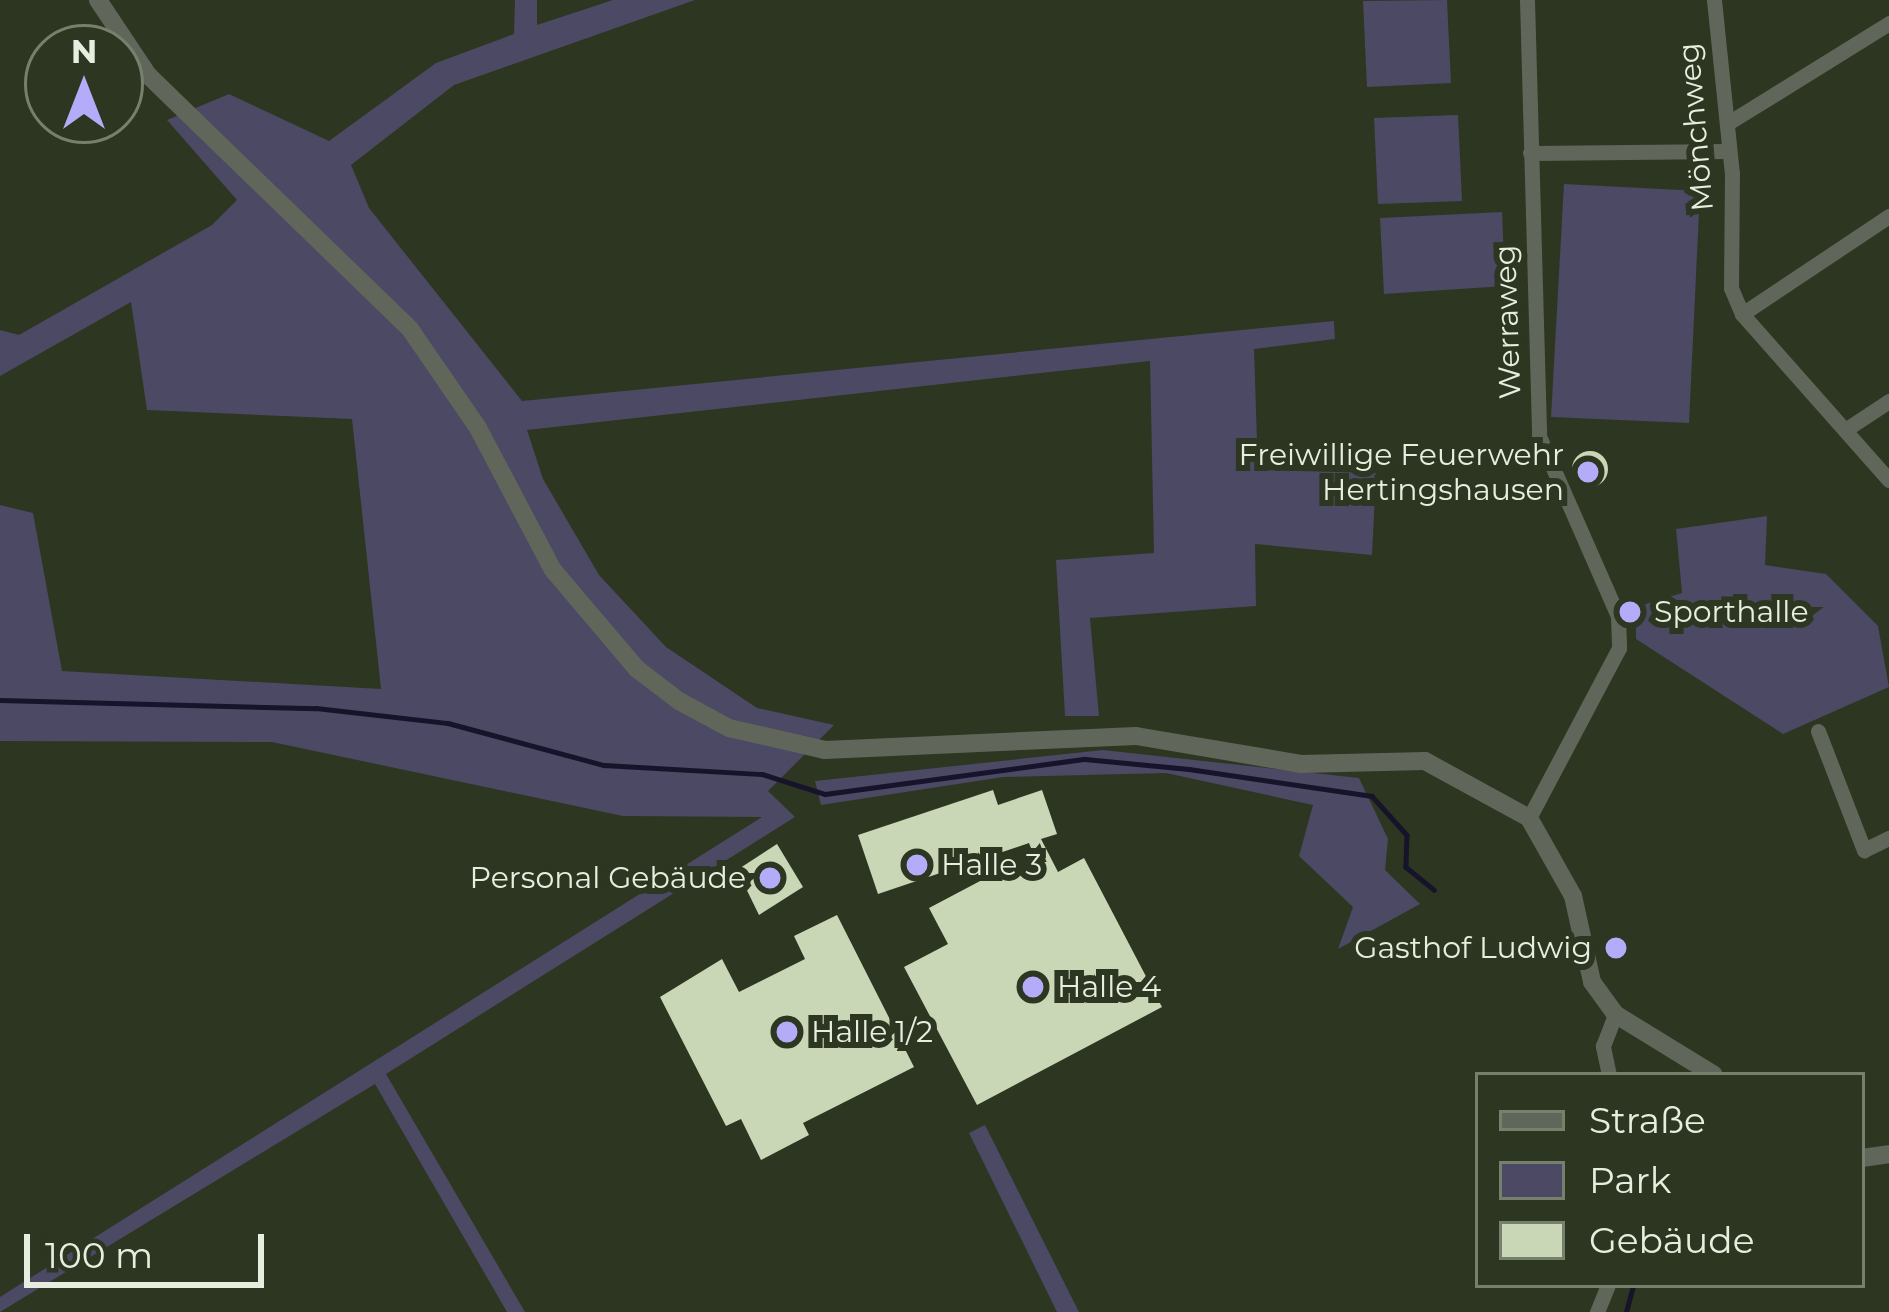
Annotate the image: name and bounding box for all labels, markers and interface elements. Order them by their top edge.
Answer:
north arrow [24,24,144,144]
text: N [71,31,97,71]
street label: Mönchweg [1671,41,1721,213]
street label: Werraweg [1487,244,1529,400]
place label: Freiwillige Feuerwehr Hertingshausen [1239,437,1564,508]
marker: Freiwillige Feuerwehr Hertingshausen [1575,459,1601,485]
place label: Sporthalle [1654,594,1808,630]
marker: Sporthalle [1617,599,1643,625]
place label: Halle 3 [941,847,1042,883]
marker: Halle 3 [904,852,930,878]
place label: Personal Gebäude [470,860,746,896]
marker: Personal Gebäude [757,865,783,891]
place label: Gasthof Ludwig [1354,930,1592,966]
marker: Gasthof Ludwig [1603,935,1629,961]
place label: Halle 4 [1057,969,1161,1005]
marker: Halle 4 [1020,974,1046,1000]
place label: Halle 1/2 [811,1014,933,1050]
marker: Halle 1/2 [774,1019,800,1045]
legend [1475,1072,1865,1288]
text: Straße [1589,1098,1706,1142]
text: Park [1589,1158,1671,1202]
scale bar [30,1210,270,1284]
text: Gebäude [1589,1218,1754,1262]
text: 100 m [45,1233,153,1277]

